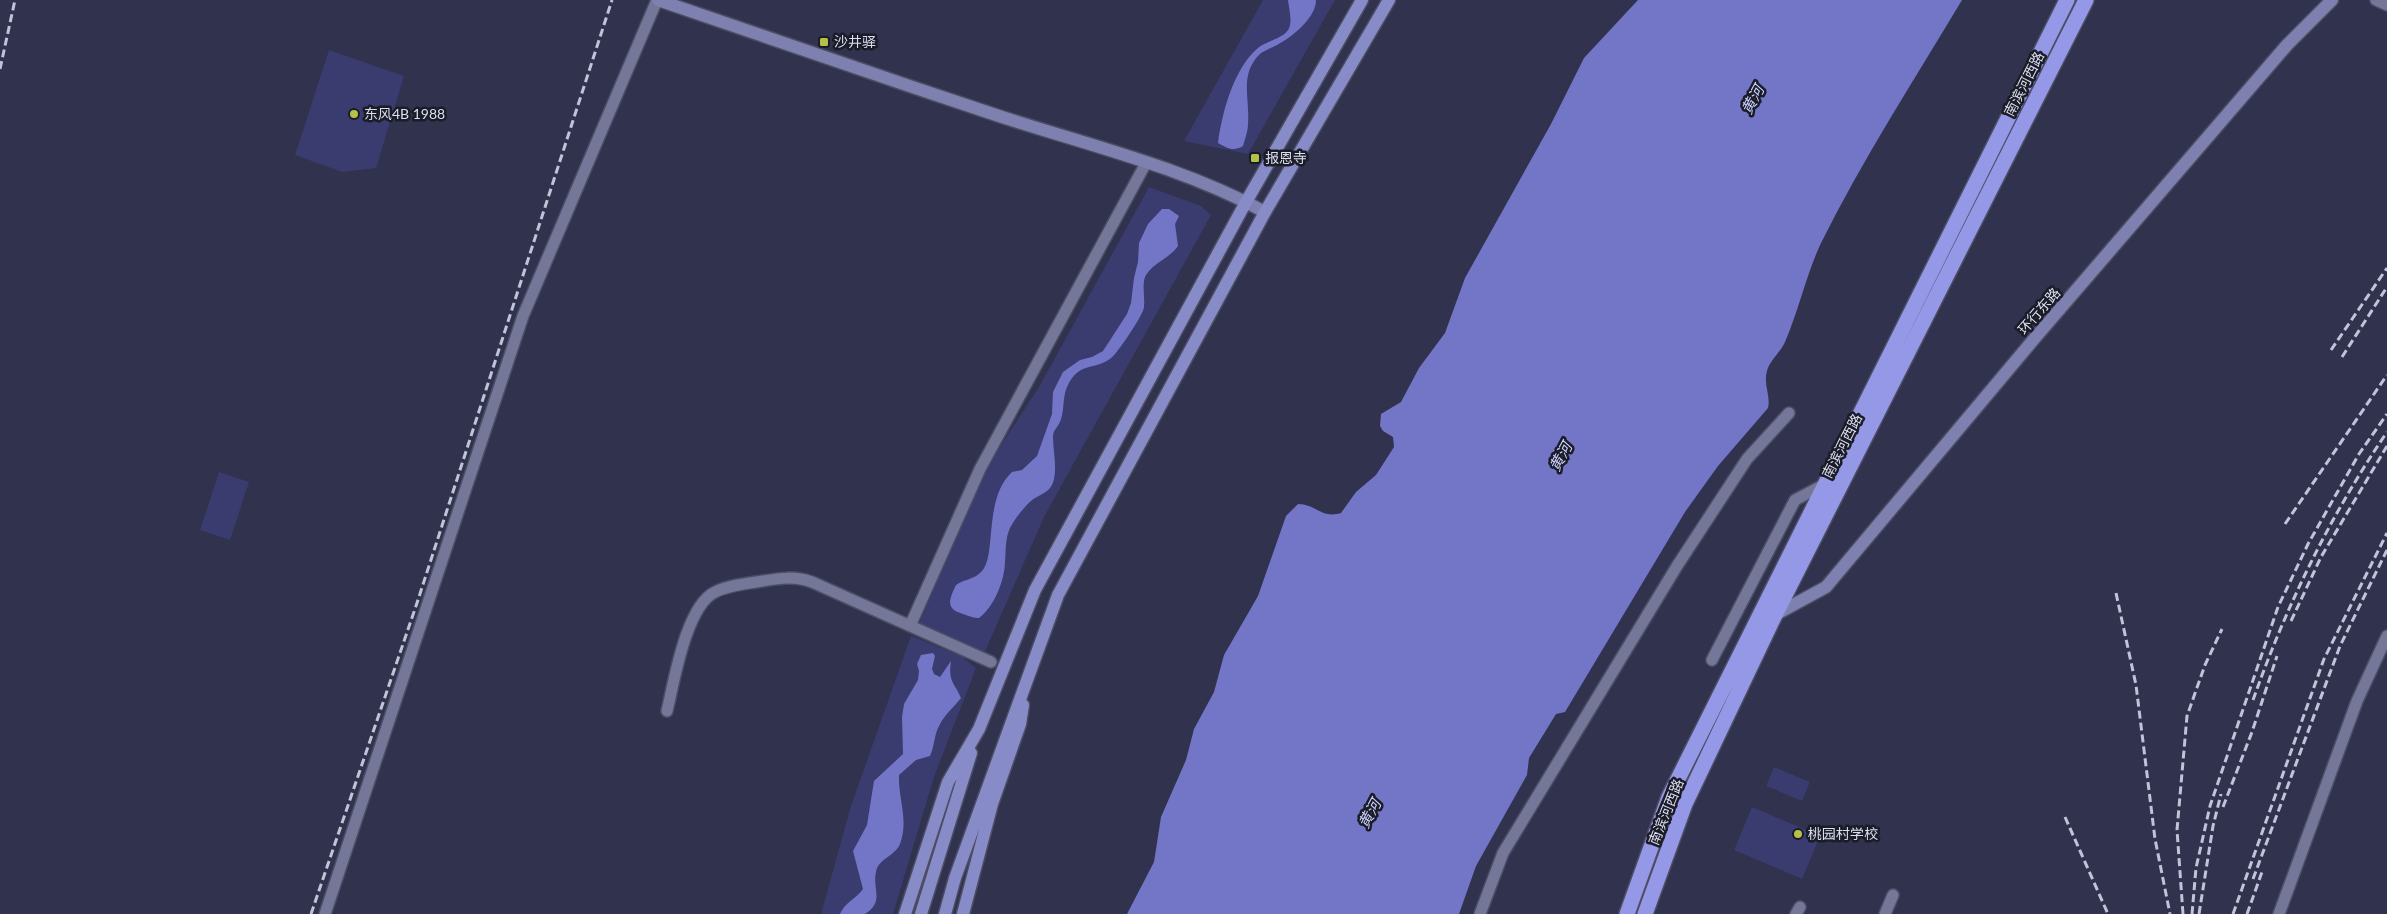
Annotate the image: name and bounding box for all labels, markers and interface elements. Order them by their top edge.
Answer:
place label: 沙井驿 [834,33,876,50]
marker: 沙井驿 [818,36,830,48]
street label: 南滨河西路 [2000,49,2047,119]
water label: 黄河 [1737,79,1769,117]
place label: 东风4B 1988 [364,105,445,122]
marker: 东风4B 1988 [348,108,360,120]
place label: 报恩寺 [1265,149,1307,166]
marker: 报恩寺 [1249,152,1261,164]
street label: 环行东路 [2014,284,2063,337]
street label: 南滨河西路 [1818,411,1865,481]
water label: 黄河 [1545,436,1577,474]
street label: 南滨河西路 [1645,776,1687,847]
water label: 黄河 [1354,793,1386,831]
place label: 桃园村学校 [1808,825,1878,842]
marker: 桃园村学校 [1792,828,1804,840]

